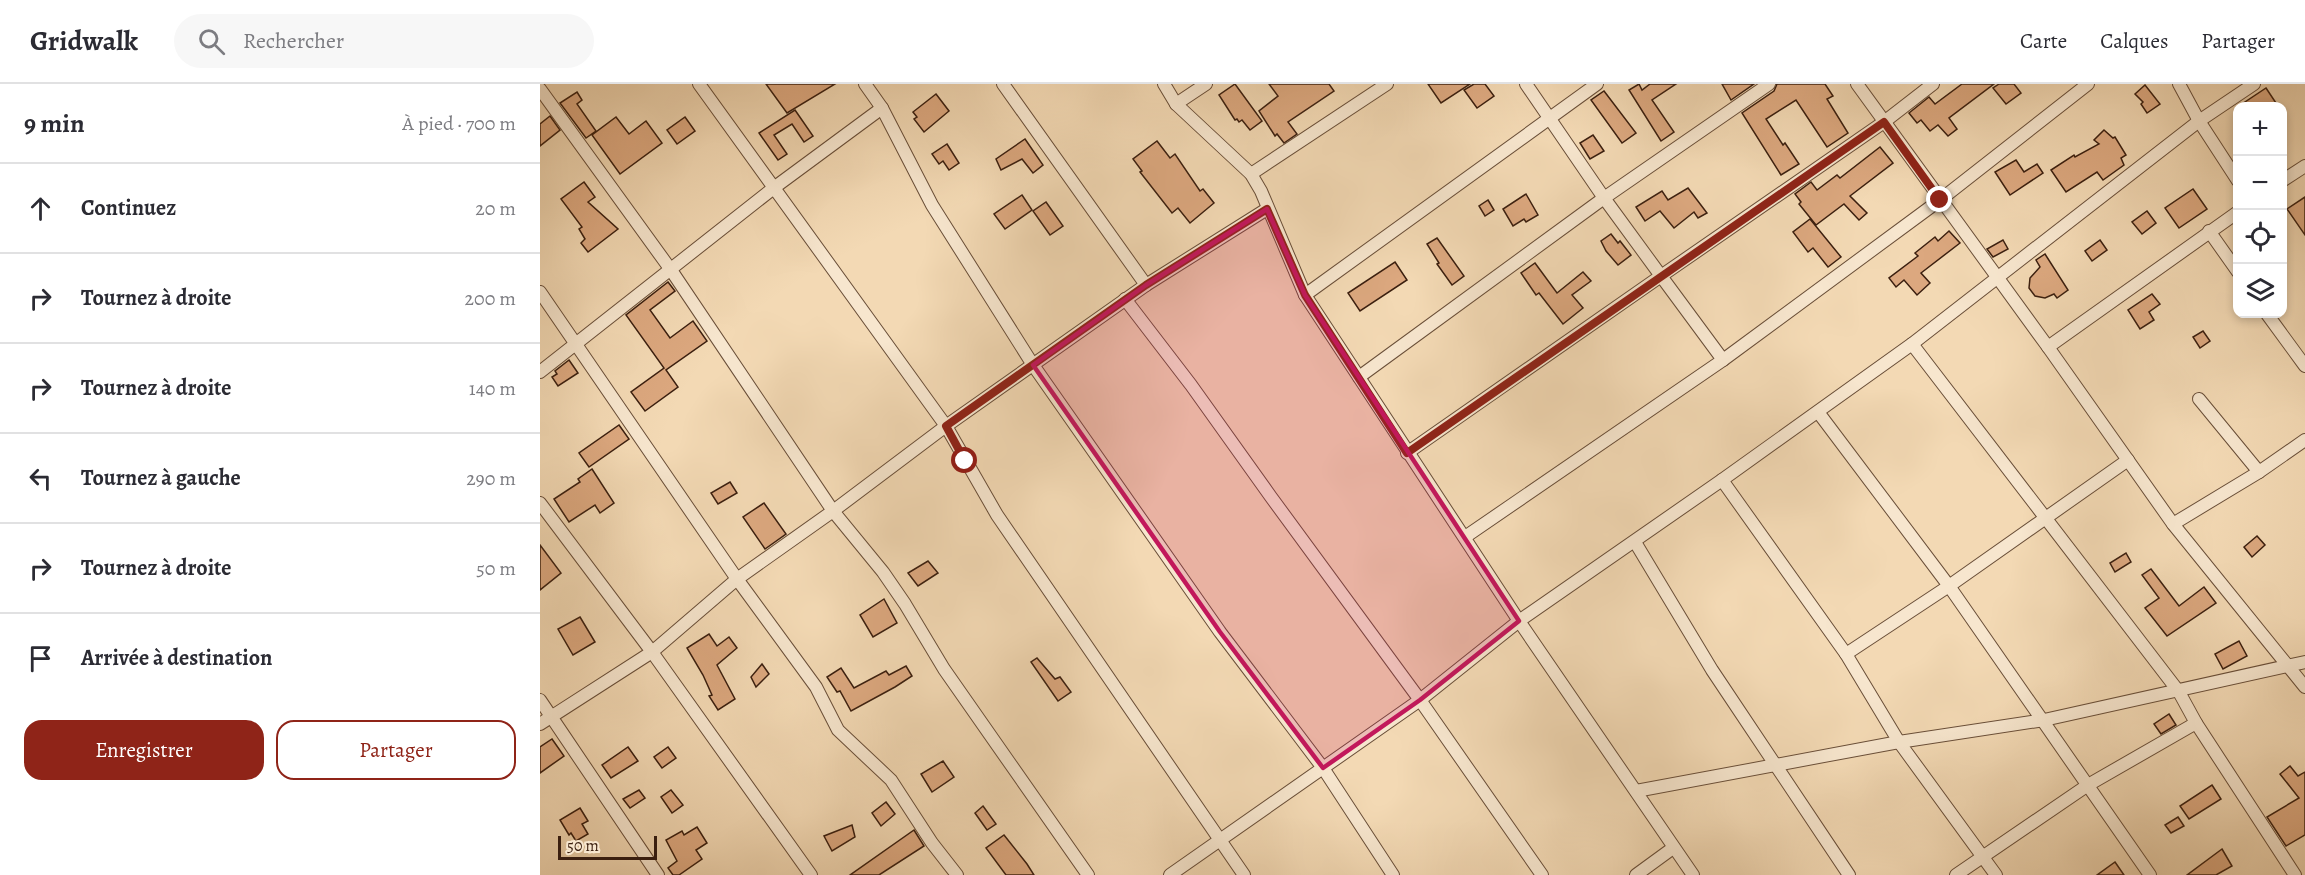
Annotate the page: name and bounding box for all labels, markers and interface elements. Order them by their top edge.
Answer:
search box [174,14,594,68]
text: Gridwalk [30,22,138,60]
icon: search [195,25,228,58]
text: Rechercher [243,26,344,56]
text: Carte [2020,27,2067,55]
text: Calques [2100,27,2168,55]
text: Partager [2201,27,2275,55]
map controls [2233,102,2287,318]
button: + [2233,102,2287,156]
text: 9 min [24,106,85,141]
text: À pied · 700 m [402,110,516,137]
button: − [2233,156,2287,210]
route end [1926,186,1952,212]
icon: ahead [24,192,57,225]
text: Continuez [81,193,176,223]
text: 20 m [475,195,516,222]
button: locate [2233,210,2287,264]
button: layers [2233,264,2287,318]
icon: right [24,282,57,315]
text: Tournez à droite [81,283,232,313]
text: 200 m [465,285,516,312]
icon: right [24,372,57,405]
text: Tournez à droite [81,373,232,403]
text: 140 m [469,375,516,402]
route start [951,447,977,473]
icon: left [24,462,57,495]
text: Tournez à gauche [81,463,241,493]
text: 290 m [466,465,516,492]
icon: right [24,552,57,585]
text: Tournez à droite [81,553,232,583]
text: 50 m [476,555,516,582]
icon: arrive [24,642,57,675]
text: Arrivée à destination [81,643,272,673]
button: Enregistrer [24,720,264,780]
button: Partager [276,720,516,780]
scale bar [558,833,657,860]
text: 50 m [567,835,599,857]

